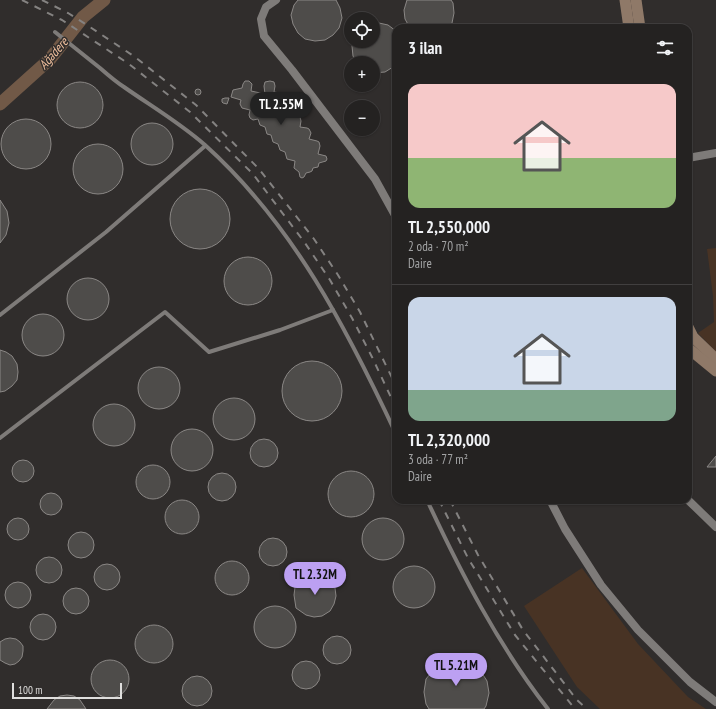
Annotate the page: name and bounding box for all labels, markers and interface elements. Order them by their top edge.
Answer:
map controls [344,12,380,136]
button: locate [344,12,380,48]
water label: Ağadere [35,33,73,73]
text: 3 ilan [408,37,442,59]
icon: filters [654,37,676,59]
button: + [344,56,380,92]
pin: TL 2.55M [240,92,322,126]
text: TL 2.55M [259,96,303,113]
button: − [344,100,380,136]
icon: home [506,110,578,182]
text: TL 2,550,000 [408,216,490,238]
text: 2 oda · 70 m² [408,238,469,255]
text: Daire [408,255,432,272]
icon: home [506,323,578,395]
text: TL 2,320,000 [408,429,490,451]
text: 3 oda · 77 m² [408,451,468,468]
text: Daire [408,468,432,485]
pin: TL 2.32M [274,562,356,596]
text: TL 2.32M [293,566,337,583]
pin: TL 5.21M [415,653,497,687]
text: TL 5.21M [434,657,478,674]
scale bar [12,681,122,700]
text: 100 m [18,683,42,697]

